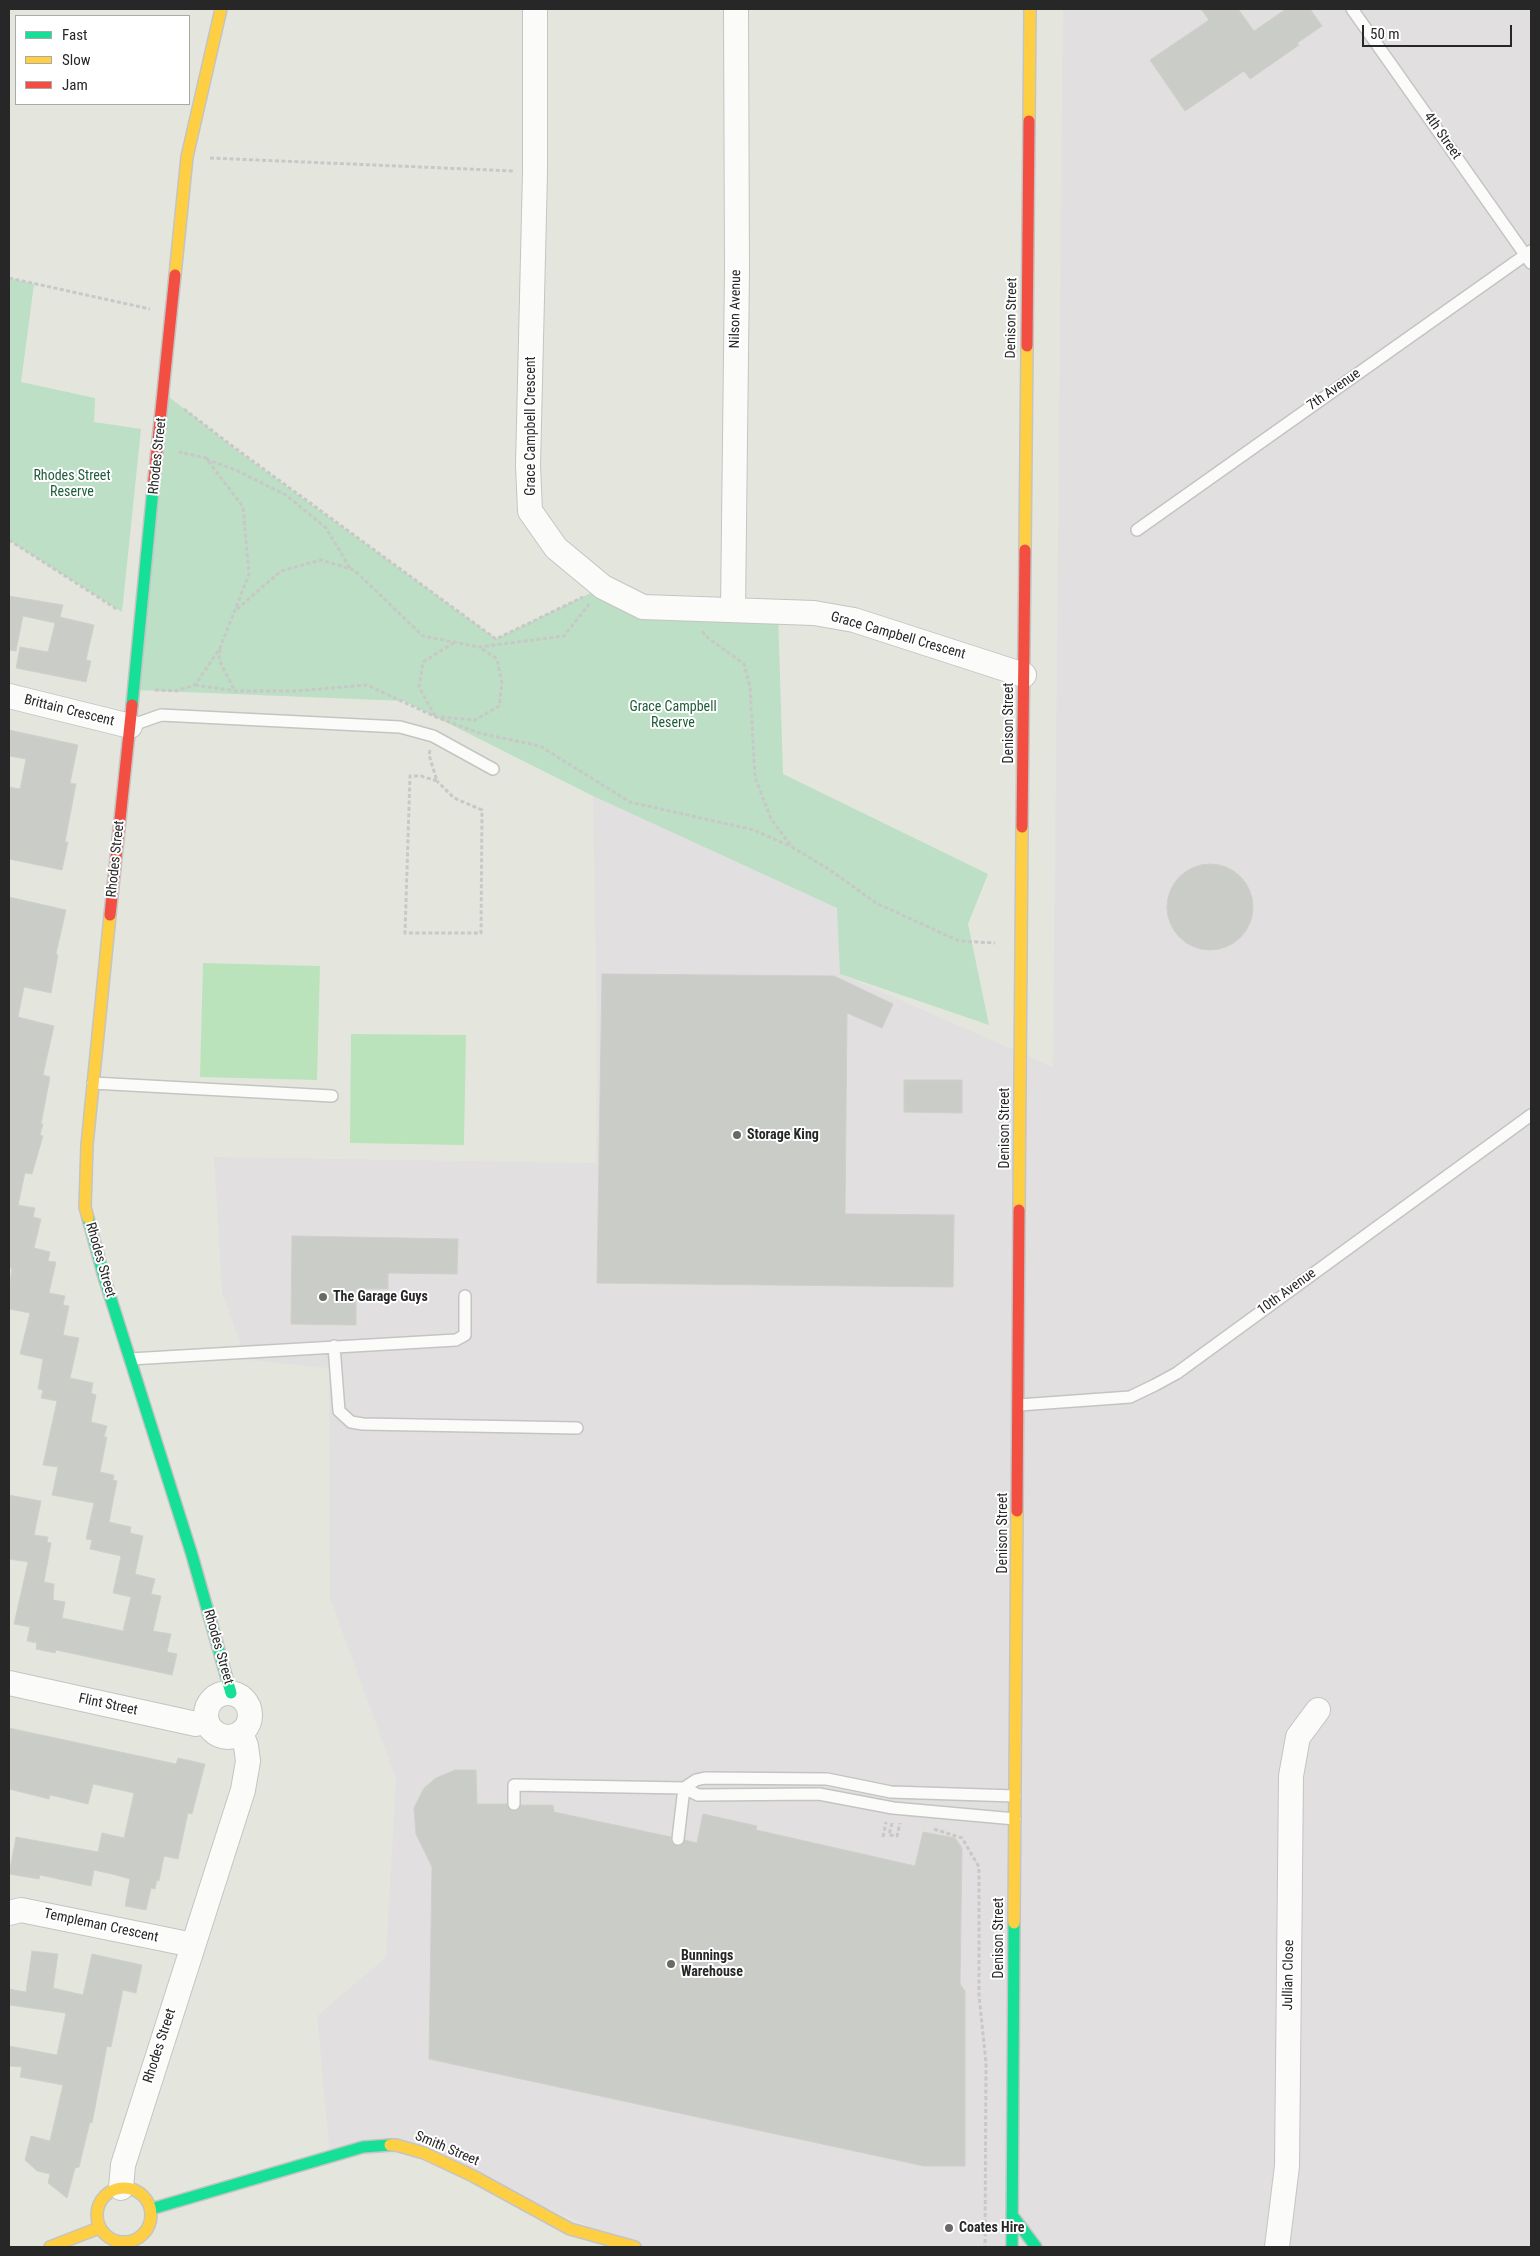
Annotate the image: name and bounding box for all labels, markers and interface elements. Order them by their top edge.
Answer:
legend [15,15,190,105]
scale bar [1365,15,1515,47]
text: 50 m [1370,25,1400,43]
text: Fast [62,26,87,44]
text: Slow [62,51,91,69]
text: Jam [62,76,88,94]
street label: 4th Street [1420,109,1464,163]
street label: Nilson Avenue [727,269,745,349]
street label: Denison Street [1003,277,1021,359]
street label: Grace Campbell Crescent [523,356,539,496]
street label: 7th Avenue [1304,366,1364,414]
street label: Rhodes Street [146,417,170,495]
park label: Rhodes Street Reserve [33,468,111,501]
street label: Grace Campbell Crescent [829,609,967,663]
street label: Denison Street [1001,683,1017,763]
street label: Brittain Crescent [22,692,116,730]
park label: Grace Campbell Reserve [629,699,717,732]
street label: Rhodes Street [104,820,128,898]
street label: Denison Street [997,1088,1013,1168]
place label: Storage King [747,1127,819,1143]
marker: Storage King [731,1129,743,1141]
street label: Rhodes Street [81,1221,119,1299]
street label: 10th Avenue [1254,1265,1320,1319]
place label: The Garage Guys [333,1289,428,1305]
marker: The Garage Guys [317,1291,329,1303]
street label: Denison Street [995,1493,1011,1573]
street label: Rhodes Street [199,1608,237,1686]
street label: Flint Street [77,1691,139,1719]
street label: Denison Street [991,1898,1007,1978]
street label: Templeman Crescent [42,1906,160,1946]
street label: Jullian Close [1280,1939,1298,2011]
place label: Bunnings Warehouse [681,1948,743,1980]
marker: Bunnings Warehouse [665,1958,677,1970]
street label: Rhodes Street [140,2007,180,2085]
street label: Smith Street [412,2128,482,2170]
place label: Coates Hire [959,2220,1024,2236]
marker: Coates Hire [943,2222,955,2234]

